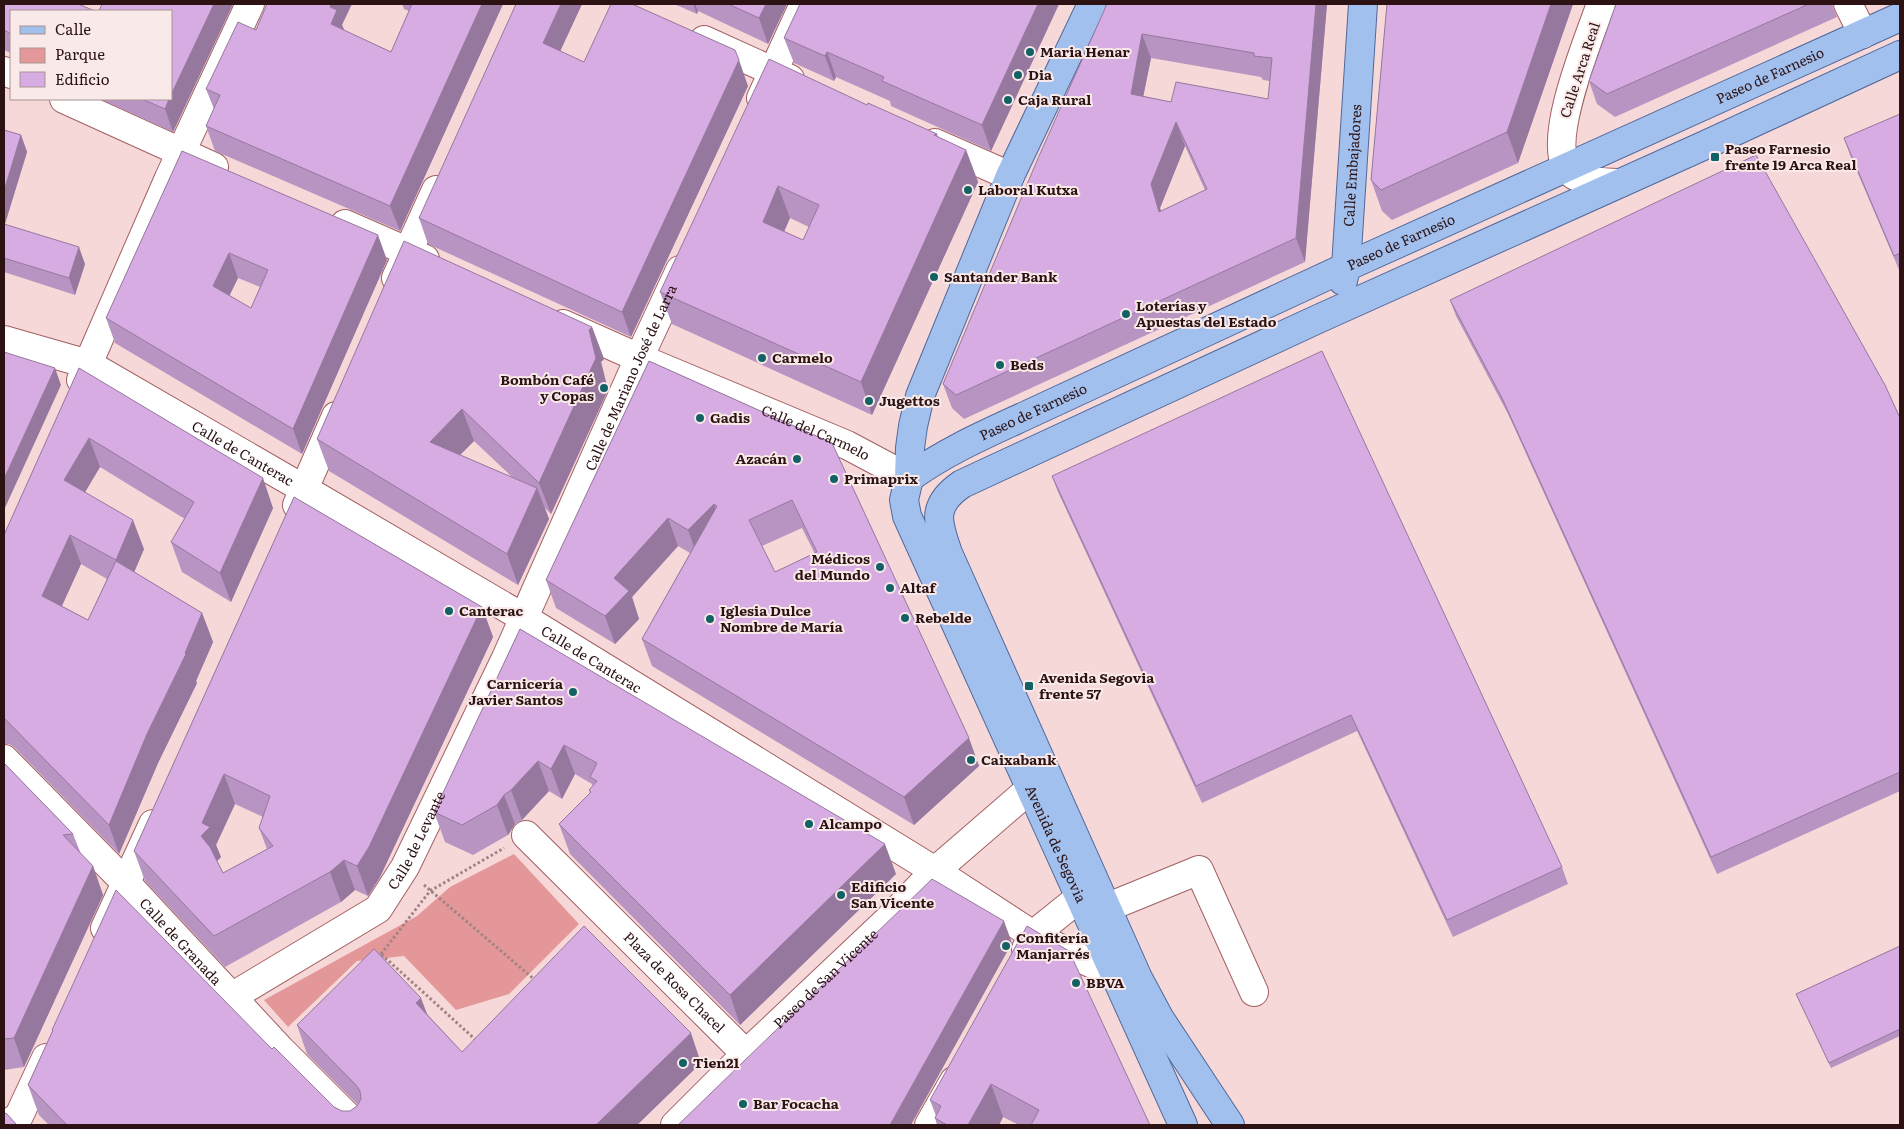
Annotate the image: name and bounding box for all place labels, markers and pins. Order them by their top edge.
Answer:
place label: Maria Henar [1040,41,1130,61]
marker: Maria Henar [1024,46,1036,58]
place label: Dia [1028,64,1053,84]
marker: Dia [1012,69,1024,81]
place label: Caja Rural [1018,89,1091,109]
marker: Caja Rural [1002,94,1014,106]
place label: Paseo Farnesio frente 19 Arca Real [1725,138,1856,174]
marker: Paseo Farnesio frente 19 Arca Real [1709,151,1721,163]
place label: Laboral Kutxa [978,179,1079,199]
marker: Laboral Kutxa [962,184,974,196]
place label: Santander Bank [944,266,1058,286]
marker: Santander Bank [928,271,940,283]
place label: Loterías y Apuestas del Estado [1136,295,1277,331]
marker: Loterías y Apuestas del Estado [1120,308,1132,320]
place label: Carmelo [772,347,833,367]
marker: Carmelo [756,352,768,364]
place label: Beds [1010,354,1044,374]
marker: Beds [994,359,1006,371]
place label: Bombón Café y Copas [500,369,594,405]
marker: Bombón Café y Copas [598,382,610,394]
place label: Jugettos [879,390,940,410]
marker: Jugettos [863,395,875,407]
place label: Gadis [710,407,750,427]
marker: Gadis [694,412,706,424]
place label: Azacán [736,448,787,468]
marker: Azacán [791,453,803,465]
place label: Primaprix [844,468,919,488]
marker: Primaprix [828,473,840,485]
place label: Médicos del Mundo [795,548,870,584]
marker: Médicos del Mundo [874,561,886,573]
place label: Altaf [900,577,938,597]
marker: Altaf [884,582,896,594]
place label: Canterac [459,600,523,620]
place label: Iglesia Dulce Nombre de María [720,600,844,636]
marker: Canterac [443,605,455,617]
place label: Rebelde [915,607,972,627]
marker: Rebelde [899,612,911,624]
marker: Iglesia Dulce Nombre de María [704,613,716,625]
place label: Avenida Segovia frente 57 [1039,667,1155,703]
place label: Carnicería Javier Santos [469,673,564,709]
marker: Avenida Segovia frente 57 [1023,680,1035,692]
marker: Carnicería Javier Santos [567,686,579,698]
place label: Caixabank [981,749,1057,769]
marker: Caixabank [965,754,977,766]
place label: Alcampo [819,813,882,833]
marker: Alcampo [803,818,815,830]
place label: Edificio San Vicente [851,876,934,912]
marker: Edificio San Vicente [835,889,847,901]
place label: Confitería Manjarrés [1016,927,1090,963]
marker: Confitería Manjarrés [1000,940,1012,952]
place label: BBVA [1086,972,1125,992]
marker: BBVA [1070,977,1082,989]
place label: Tien21 [693,1052,739,1072]
marker: Tien21 [677,1057,689,1069]
place label: Bar Focacha [753,1093,840,1113]
marker: Bar Focacha [737,1098,749,1110]

